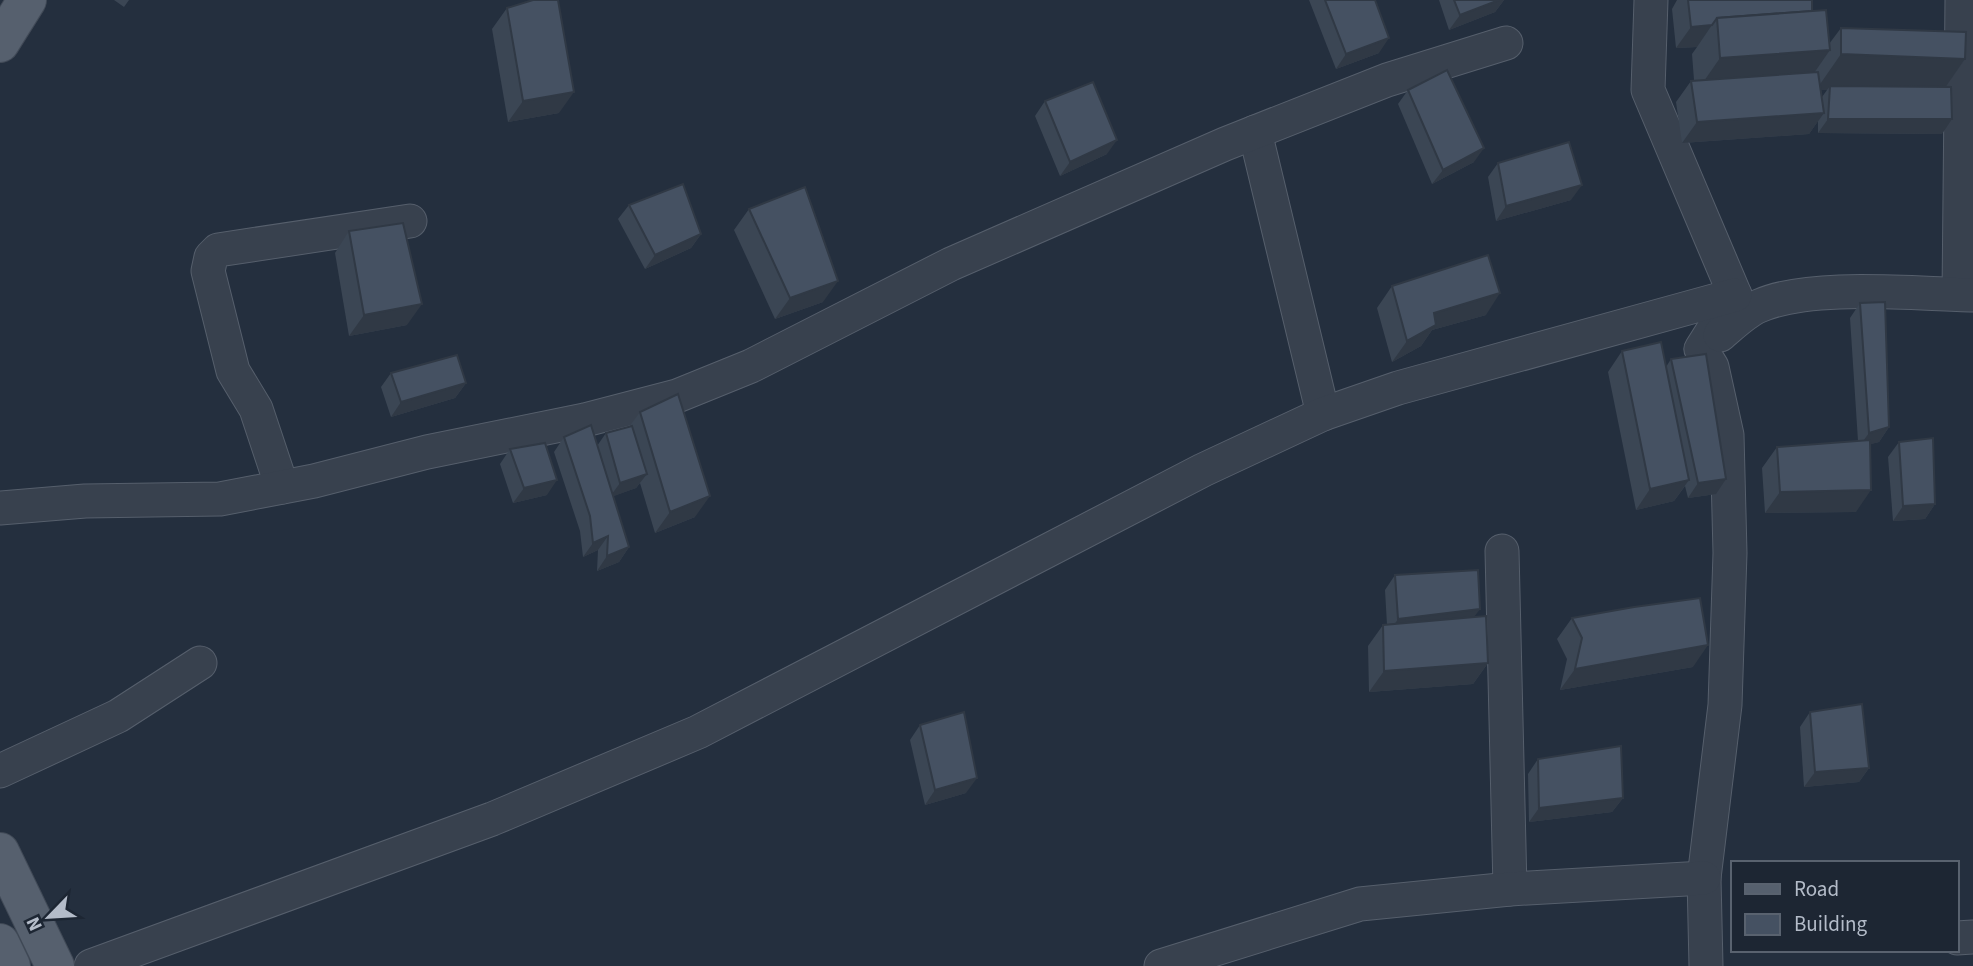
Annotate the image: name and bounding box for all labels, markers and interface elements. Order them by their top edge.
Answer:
legend [1731,861,1959,952]
text: Road [1794,874,1839,904]
north arrow [14,882,84,952]
text: Building [1794,909,1868,939]
text: N [20,912,50,935]

